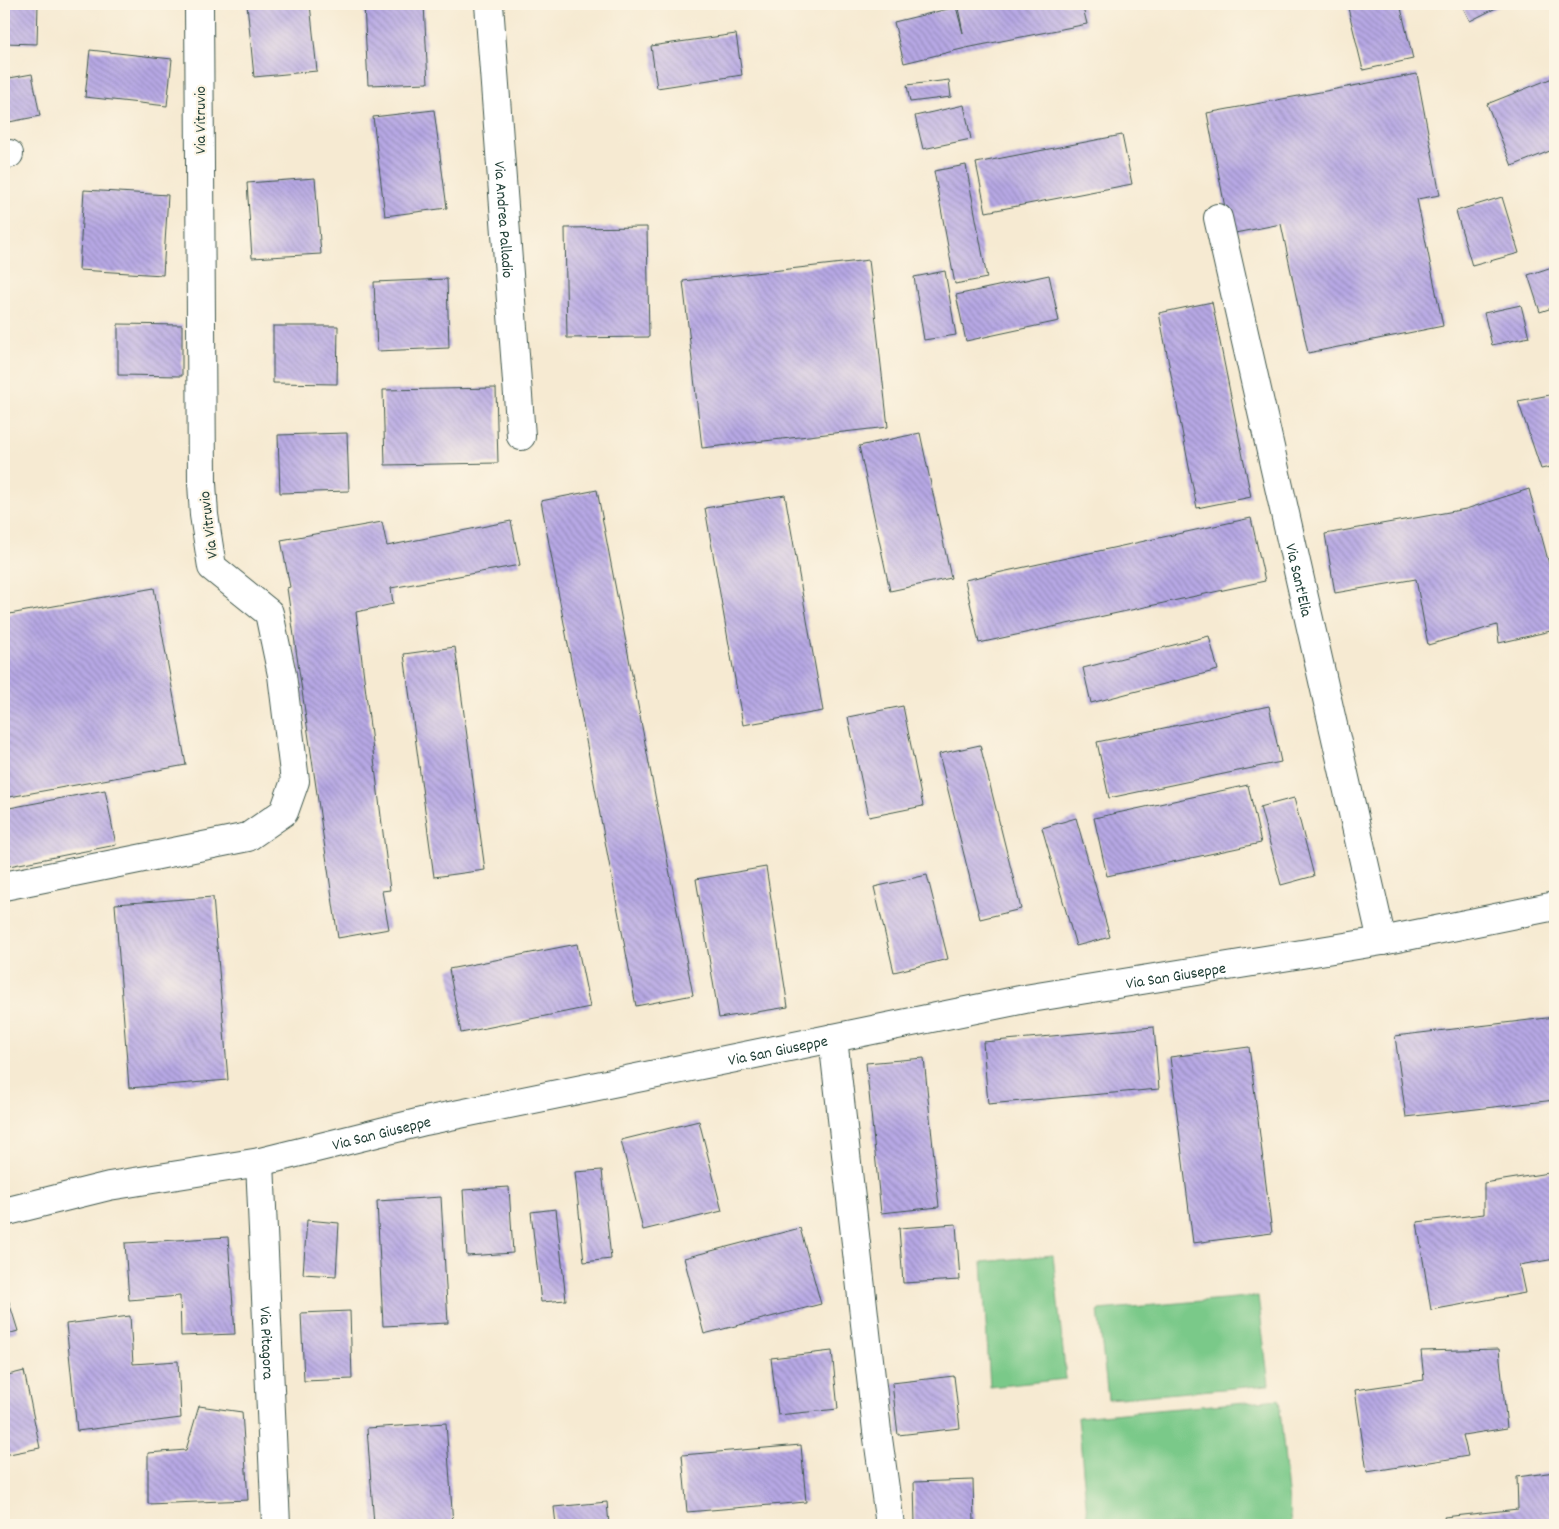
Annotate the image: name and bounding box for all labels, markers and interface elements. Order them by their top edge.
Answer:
street label: Via Vitruvio [190,86,213,154]
street label: Via Andrea Palladio [487,160,518,279]
street label: Via Vitruvio [194,490,225,560]
street label: Via Sant'Elia [1278,542,1317,620]
street label: Via San Giuseppe [1124,958,1228,996]
street label: Via San Giuseppe [726,1030,830,1073]
street label: Via San Giuseppe [330,1111,433,1158]
street label: Via Pitagora [252,1306,279,1380]

